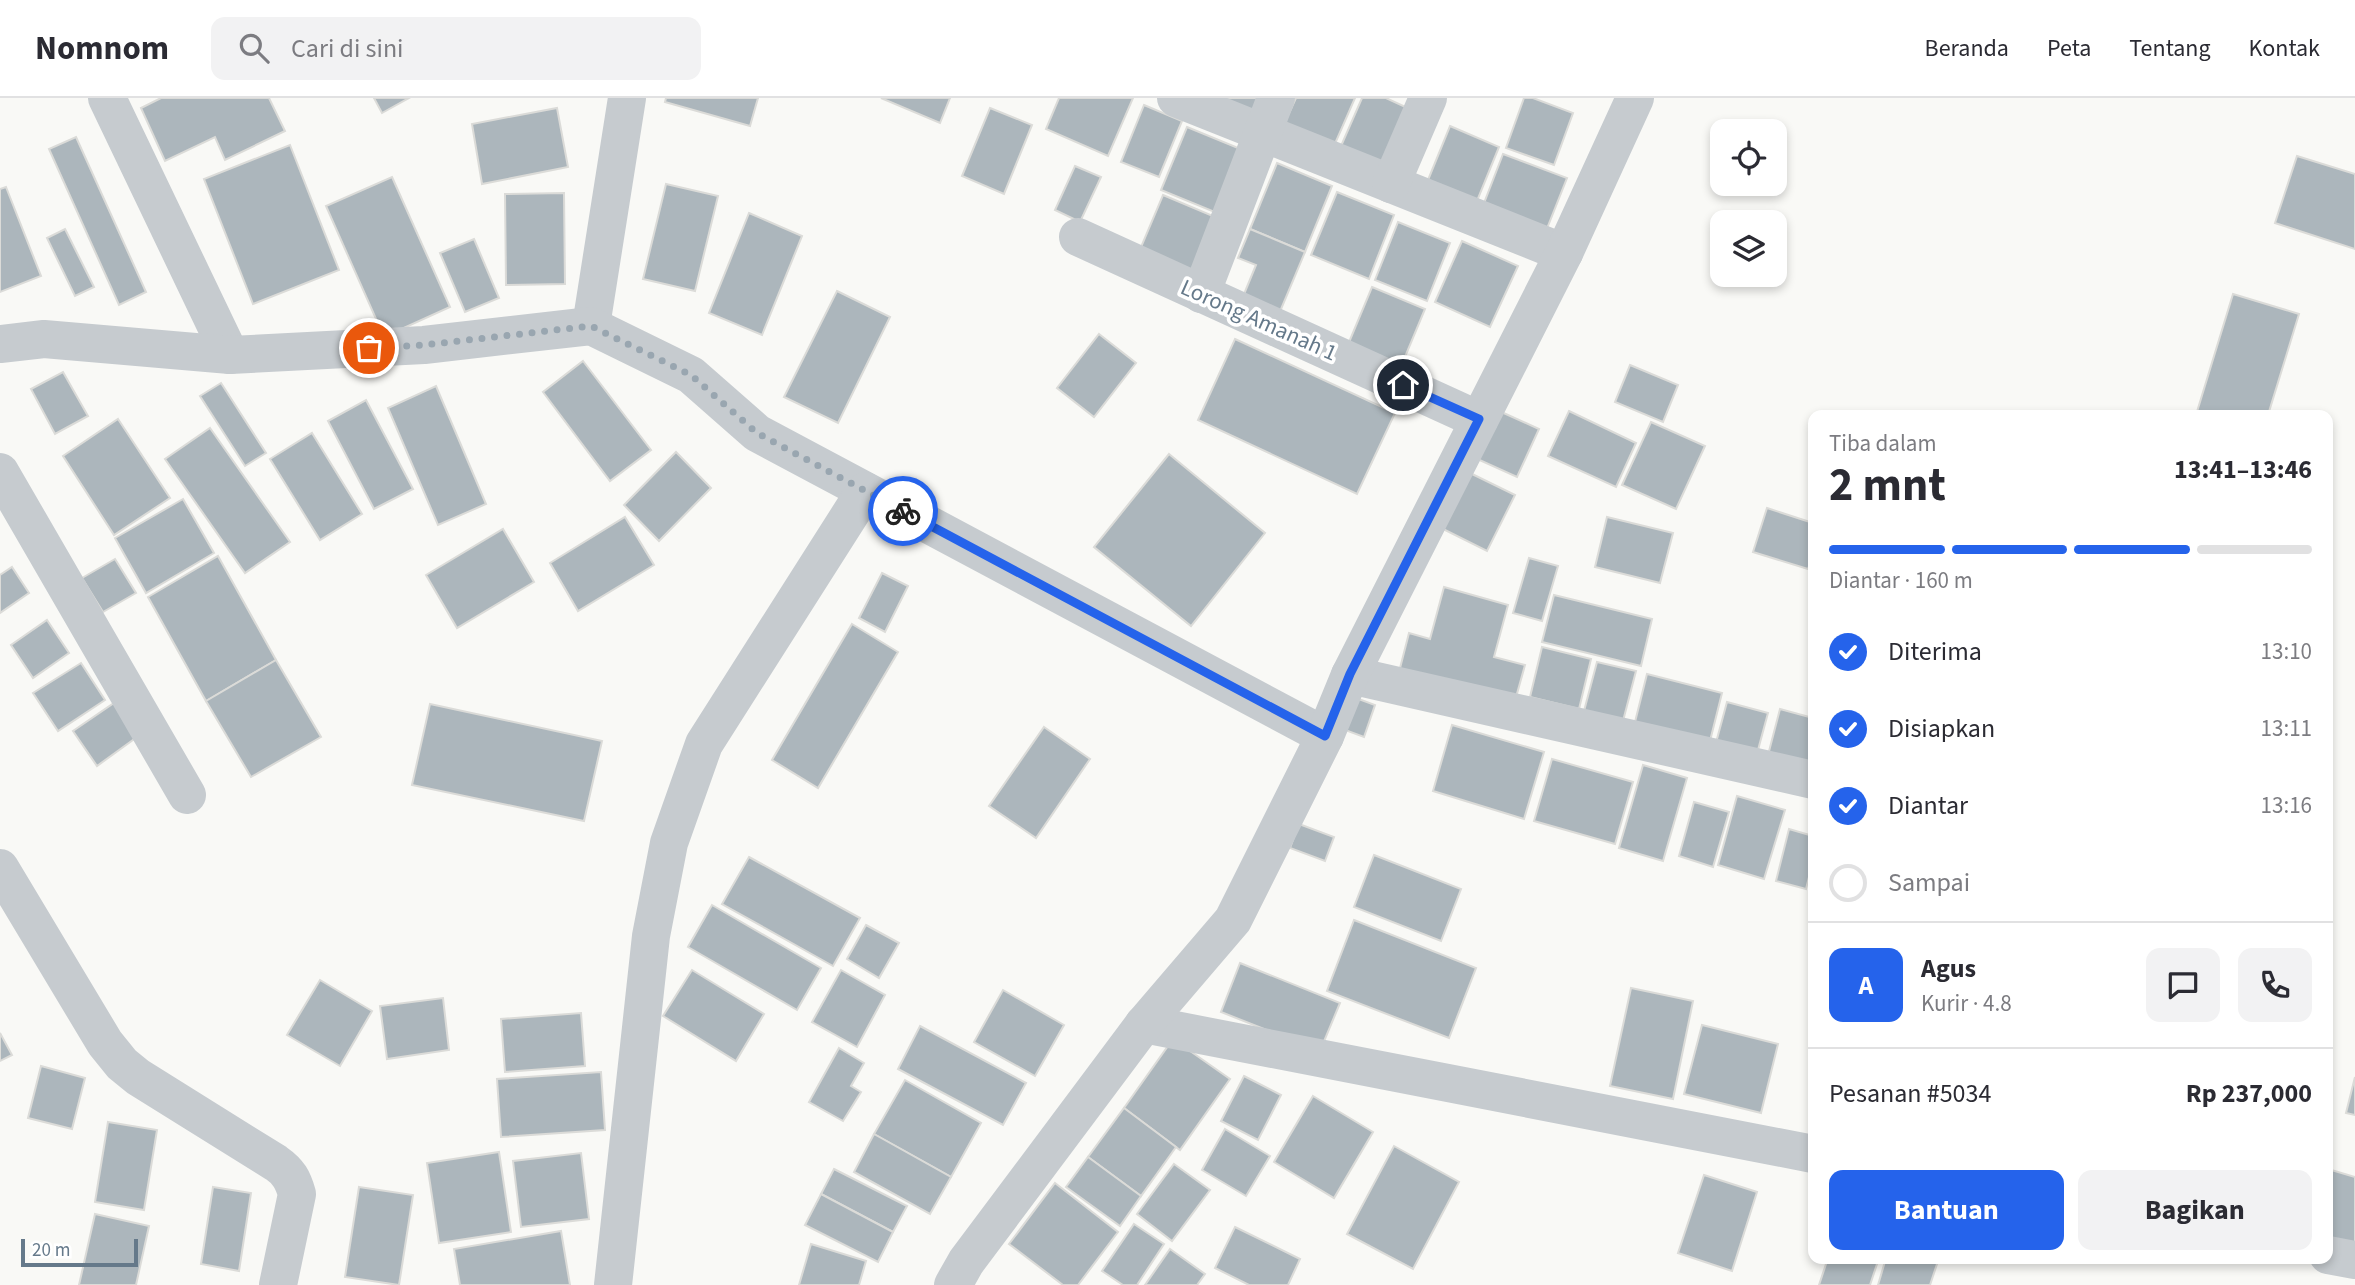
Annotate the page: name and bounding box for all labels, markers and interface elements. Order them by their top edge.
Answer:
search box [211,17,701,80]
text: Nomnom [35,25,169,72]
icon: search [235,29,273,67]
text: Cari di sini [291,30,404,67]
text: Beranda [1925,31,2009,66]
text: Peta [2047,31,2091,66]
text: Tentang [2129,31,2211,66]
text: Kontak [2249,31,2320,66]
map controls [1710,119,1787,287]
button: locate [1710,119,1787,196]
button: layers [1710,210,1787,287]
street label: Lorong Amanah 1 [1175,271,1343,369]
pin [339,318,399,378]
icon: bag [350,329,388,367]
pin [1373,355,1433,415]
icon: home [1384,366,1422,404]
text: Tiba dalam [1829,427,1936,460]
text: 13:41–13:46 [2174,451,2312,488]
text: 2 mnt [1829,453,1946,518]
courier [868,476,938,546]
icon: bike [884,492,922,530]
text: Diantar · 160 m [1829,564,1973,597]
icon: check [1829,633,1867,671]
text: Diterima [1888,633,1982,670]
text: 13:10 [2261,635,2312,668]
icon: check [1829,710,1867,748]
text: Disiapkan [1888,710,1995,747]
text: 13:11 [2261,712,2312,745]
icon: check [1829,787,1867,825]
text: Diantar [1888,787,1968,824]
text: 13:16 [2261,789,2312,822]
text: Sampai [1888,864,1970,901]
button: chat [2146,948,2220,1022]
button: phone [2238,948,2312,1022]
text: Agus [1921,950,1976,987]
text: A [1859,967,1873,1004]
text: Kurir · 4.8 [1921,987,2012,1020]
text: Pesanan #5034 [1829,1075,1991,1112]
text: Rp 237,000 [2186,1075,2312,1112]
button: Bantuan [1829,1170,2064,1250]
button: Bagikan [2078,1170,2312,1250]
scale bar [21,1236,138,1268]
text: 20 m [32,1237,70,1264]

